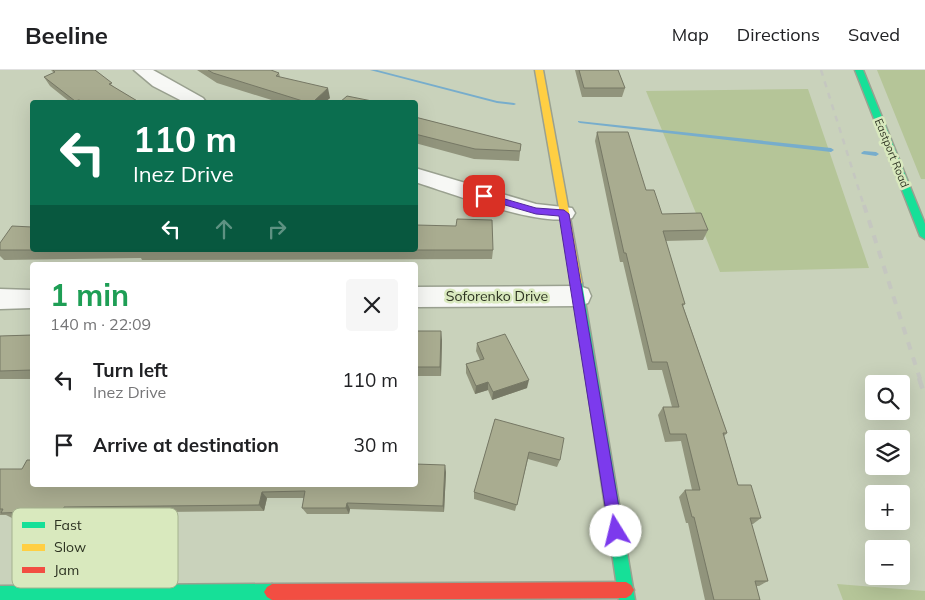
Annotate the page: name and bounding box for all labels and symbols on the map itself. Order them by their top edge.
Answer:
street label: Eastport Road [872,116,912,190]
pin [463,175,505,217]
street label: Soforenko Drive [446,287,548,305]
position arrow [589,504,641,556]
legend [12,508,178,588]
text: Fast [54,516,82,534]
text: Slow [54,538,86,556]
text: Jam [54,561,79,579]

